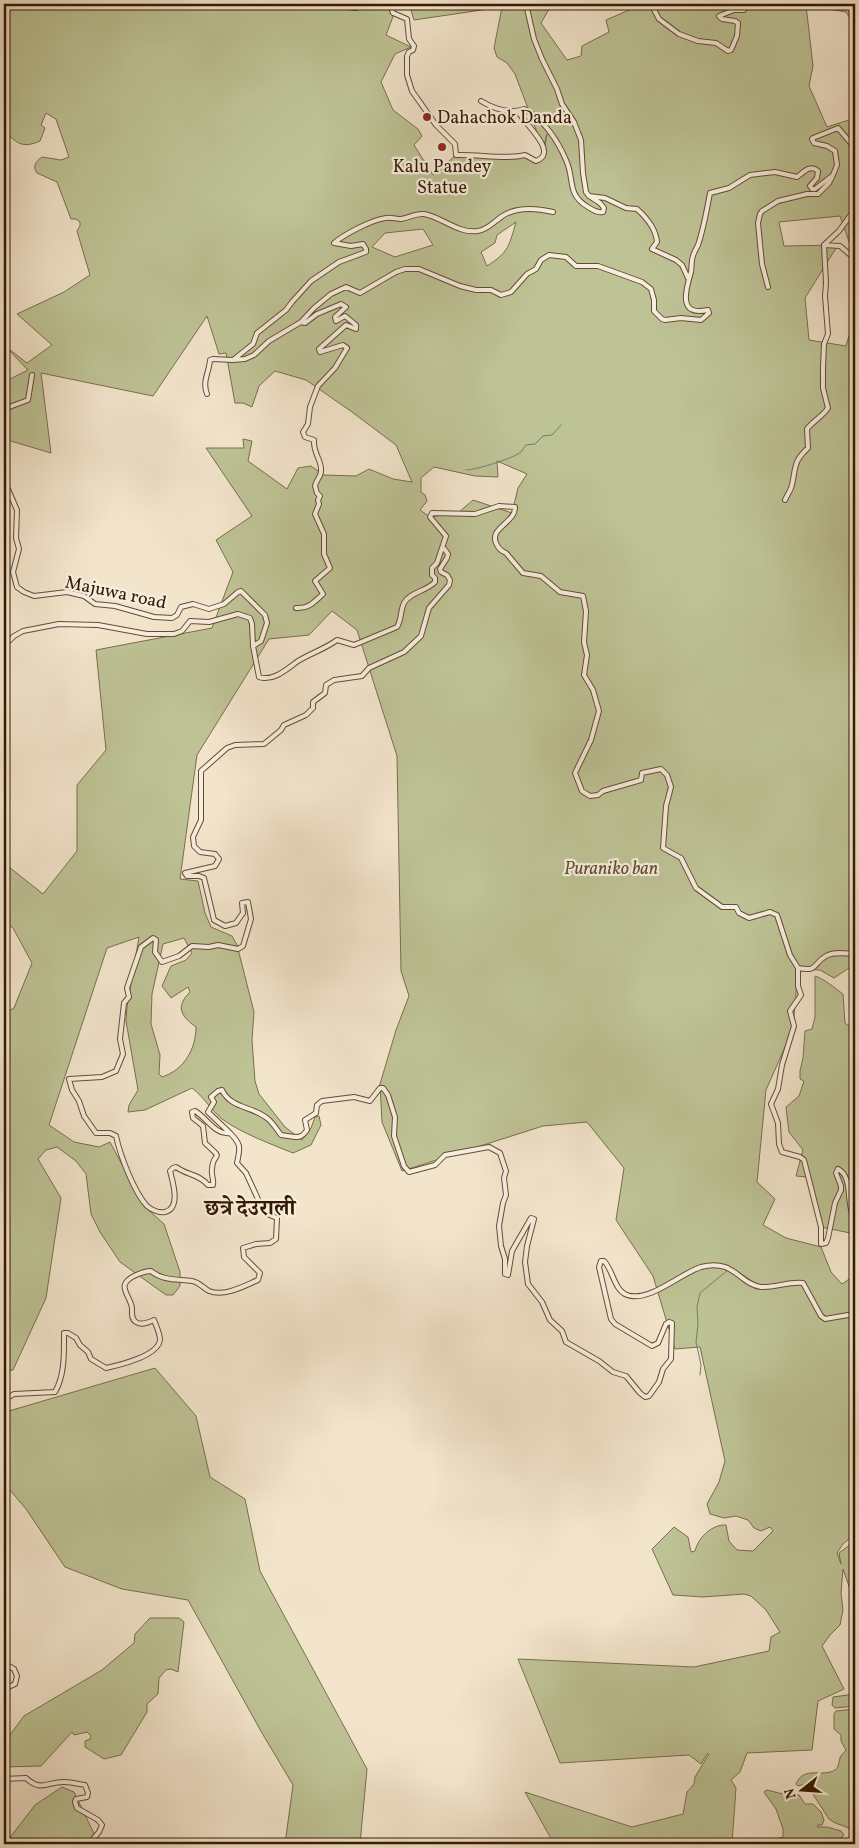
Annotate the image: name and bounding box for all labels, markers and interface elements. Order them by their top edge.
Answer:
place label: Dahachok Danda [437,106,572,131]
marker: Dahachok Danda [421,111,433,123]
marker: Kalu Pandey Statue [436,141,448,153]
place label: Kalu Pandey Statue [393,155,492,201]
street label: Majuwa road [63,571,169,616]
park label: Puraniko ban [564,857,658,882]
district label: छत्रे देउराली [203,1194,297,1225]
north arrow [776,1766,826,1816]
text: N [780,1786,802,1801]

